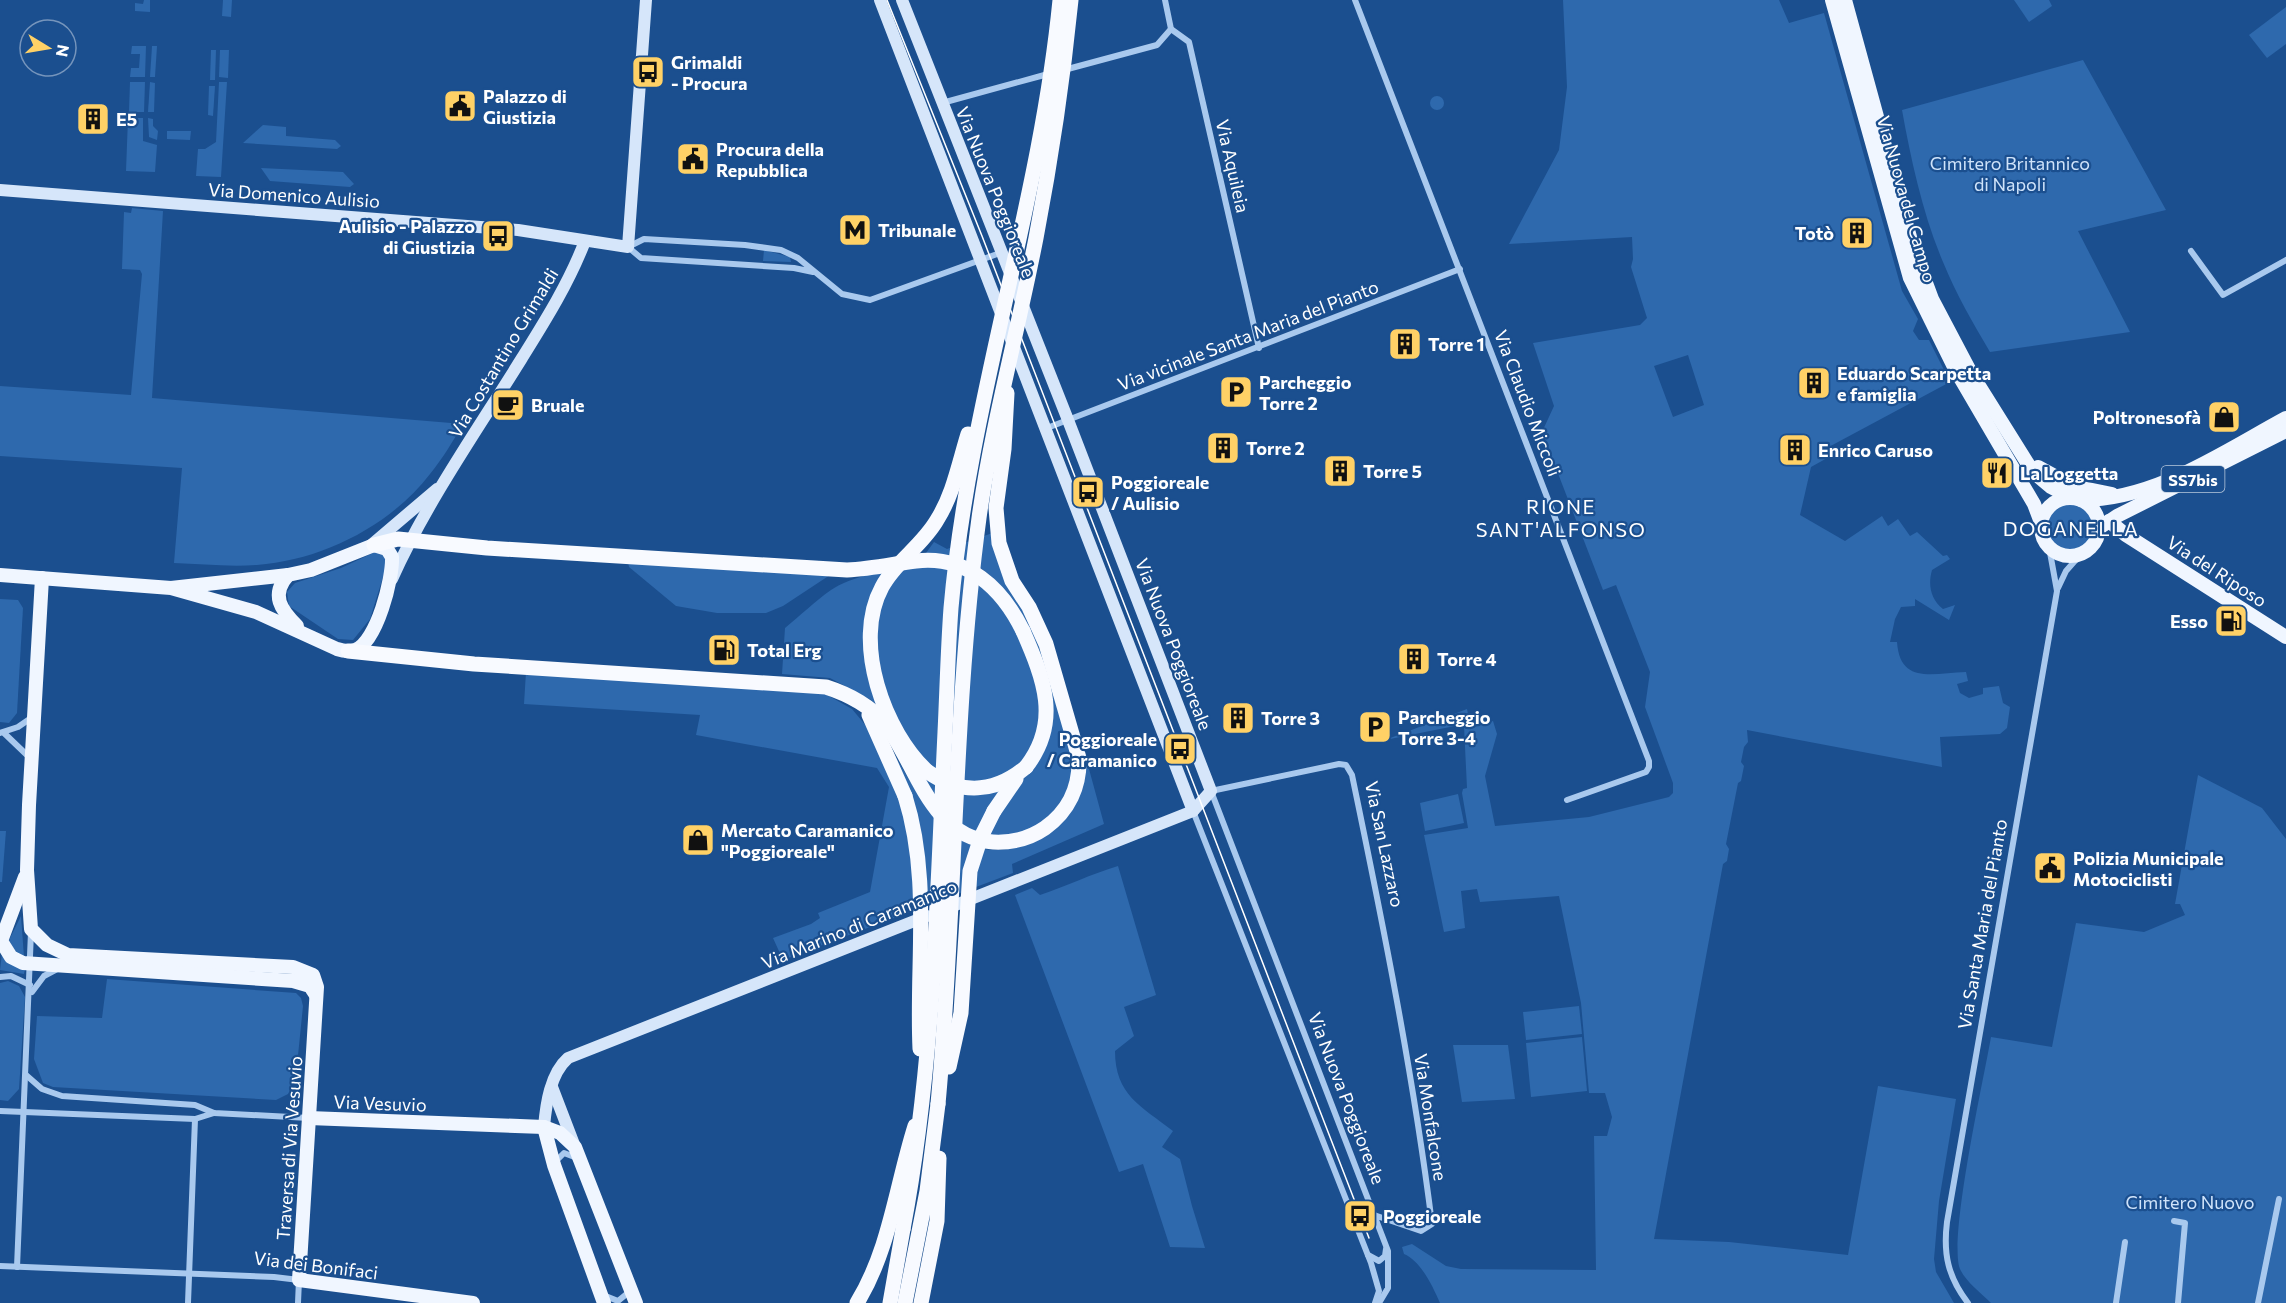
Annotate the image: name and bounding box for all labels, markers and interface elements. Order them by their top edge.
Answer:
north arrow [18,18,78,78]
text: N [53,43,74,59]
place label: Grimaldi - Procura [671,51,747,94]
bus stop icon: Grimaldi - Procura [630,54,666,90]
place label: Palazzo di Giustizia [483,85,567,128]
public building icon: Palazzo di Giustizia [442,88,478,124]
building icon: E5 [75,101,111,137]
street label: Via Nuova Poggioreale [952,103,1040,281]
place label: E5 [116,108,137,130]
street label: Via Nuova del Campo [1873,113,1941,285]
street label: Via Aquileia [1212,117,1254,215]
place label: Procura della Repubblica [716,138,824,181]
public building icon: Procura della Repubblica [675,141,711,177]
park label: Cimitero Britannico di Napoli [1930,152,2090,195]
street label: Via Domenico Aulisio [207,178,381,212]
metro station icon: Tribunale [837,212,873,248]
place label: Aulisio - Palazzo di Giustizia [339,215,475,258]
building icon: Totò [1839,215,1875,251]
bus stop icon: Aulisio - Palazzo di Giustizia [480,218,516,254]
place label: Tribunale [878,219,956,241]
place label: Totò [1795,222,1834,244]
street label: Via Costantino Grimaldi [444,264,562,442]
street label: Via vicinale Santa Maria del Pianto [1114,275,1382,395]
building icon: Torre 1 [1387,326,1423,362]
street label: Via Claudio Miccoli [1490,327,1566,479]
place label: Torre 1 [1428,333,1485,355]
place label: Eduardo Scarpetta e famiglia [1837,362,1991,405]
building icon: Eduardo Scarpetta e famiglia [1796,365,1832,401]
place label: Parcheggio Torre 2 [1259,371,1352,414]
parking icon: Parcheggio Torre 2 [1218,374,1254,410]
cafe icon: Bruale [490,387,526,423]
place label: Bruale [531,394,584,416]
shop icon: Poltronesofà [2206,399,2242,435]
place label: Poltronesofà [2093,406,2201,428]
building icon: Torre 2 [1205,430,1241,466]
building icon: Enrico Caruso [1777,432,1813,468]
place label: Torre 2 [1246,437,1305,459]
place label: Enrico Caruso [1818,439,1933,461]
building icon: Torre 5 [1322,453,1358,489]
restaurant icon: La Loggetta [1979,455,2015,491]
place label: Torre 5 [1363,460,1422,482]
place label: La Loggetta [2020,462,2118,484]
road number: SS7bis [2162,466,2224,492]
place label: Poggioreale / Aulisio [1111,471,1209,514]
bus stop icon: Poggioreale / Aulisio [1070,474,1106,510]
district label: RIONE SANT'ALFONSO [1476,494,1646,541]
district label: DOGANELLA [2003,516,2139,540]
street label: Via del Riposo [2163,531,2271,611]
street label: Via Nuova Poggioreale [1131,555,1217,733]
fuel station icon: Esso [2213,603,2249,639]
place label: Esso [2170,610,2208,632]
fuel station icon: Total Erg [706,632,742,668]
place label: Total Erg [747,639,822,661]
building icon: Torre 4 [1396,641,1432,677]
place label: Torre 4 [1437,648,1497,670]
building icon: Torre 3 [1220,700,1256,736]
place label: Parcheggio Torre 3-4 [1398,706,1491,749]
place label: Torre 3 [1261,707,1320,729]
parking icon: Parcheggio Torre 3-4 [1357,709,1393,745]
place label: Poggioreale / Caramanico [1047,728,1157,771]
bus stop icon: Poggioreale / Caramanico [1162,731,1198,767]
street label: Via San Lazzaro [1361,779,1409,909]
street label: Via Santa Maria del Pianto [1953,817,2011,1031]
place label: Mercato Caramanico "Poggioreale" [721,819,894,862]
shop icon: Mercato Caramanico "Poggioreale" [680,822,716,858]
place label: Polizia Municipale Motociclisti [2073,847,2224,890]
public building icon: Polizia Municipale Motociclisti [2032,850,2068,886]
street label: Via Marino di Caramanico [758,875,960,973]
street label: Via Nuova Poggioreale [1304,1009,1390,1187]
street label: Via Monfalcone [1410,1052,1452,1182]
street label: Traversa di Via Vesuvio [272,1055,306,1241]
street label: Via Vesuvio [333,1090,427,1116]
park label: Cimitero Nuovo [2126,1191,2254,1213]
bus stop icon: Poggioreale [1342,1198,1378,1234]
place label: Poggioreale [1383,1205,1481,1227]
street label: Via dei Bonifaci [253,1246,379,1284]

